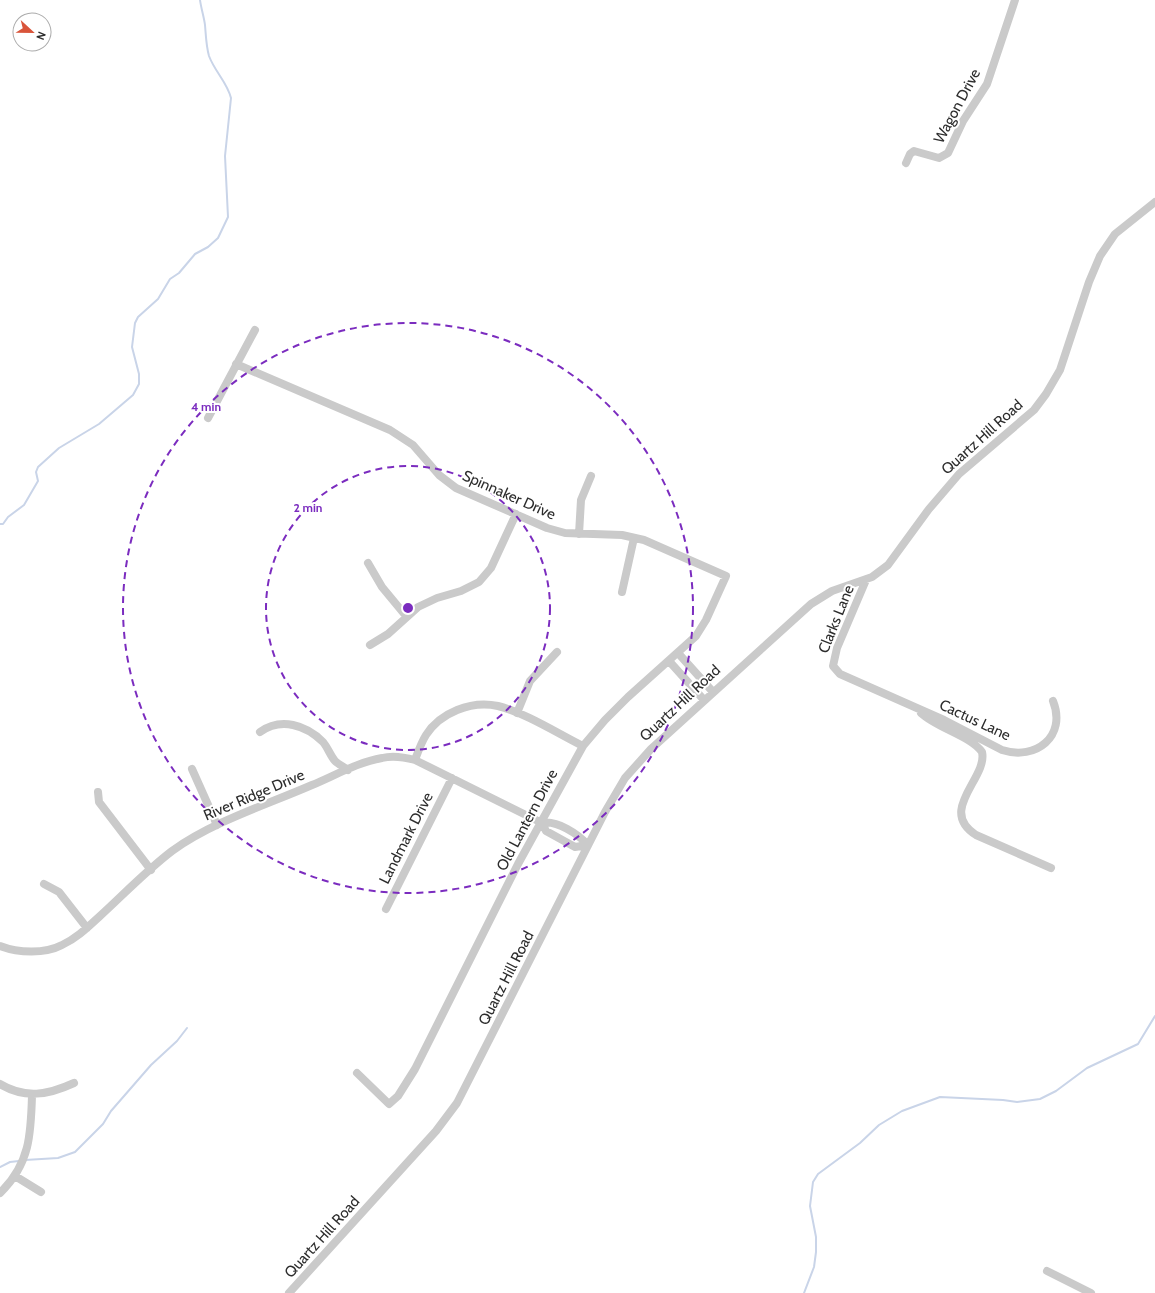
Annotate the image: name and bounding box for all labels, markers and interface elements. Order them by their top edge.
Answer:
north arrow [12,12,52,52]
text: N [33,30,49,42]
street label: Wagon Drive [930,65,984,146]
street label: Quartz Hill Road [938,396,1026,478]
text: 4 min [191,399,221,414]
street label: Spinnaker Drive [460,466,559,524]
text: 2 min [294,500,322,515]
street label: Clarks Lane [814,582,858,656]
centre of rings [401,601,415,615]
street label: Quartz Hill Road [636,661,724,745]
street label: Cactus Lane [937,696,1014,744]
street label: River Ridge Drive [201,766,307,824]
street label: Old Lantern Drive [493,766,561,874]
street label: Landmark Drive [375,789,437,887]
street label: Quartz Hill Road [475,928,537,1028]
street label: Quartz Hill Road [281,1193,363,1281]

